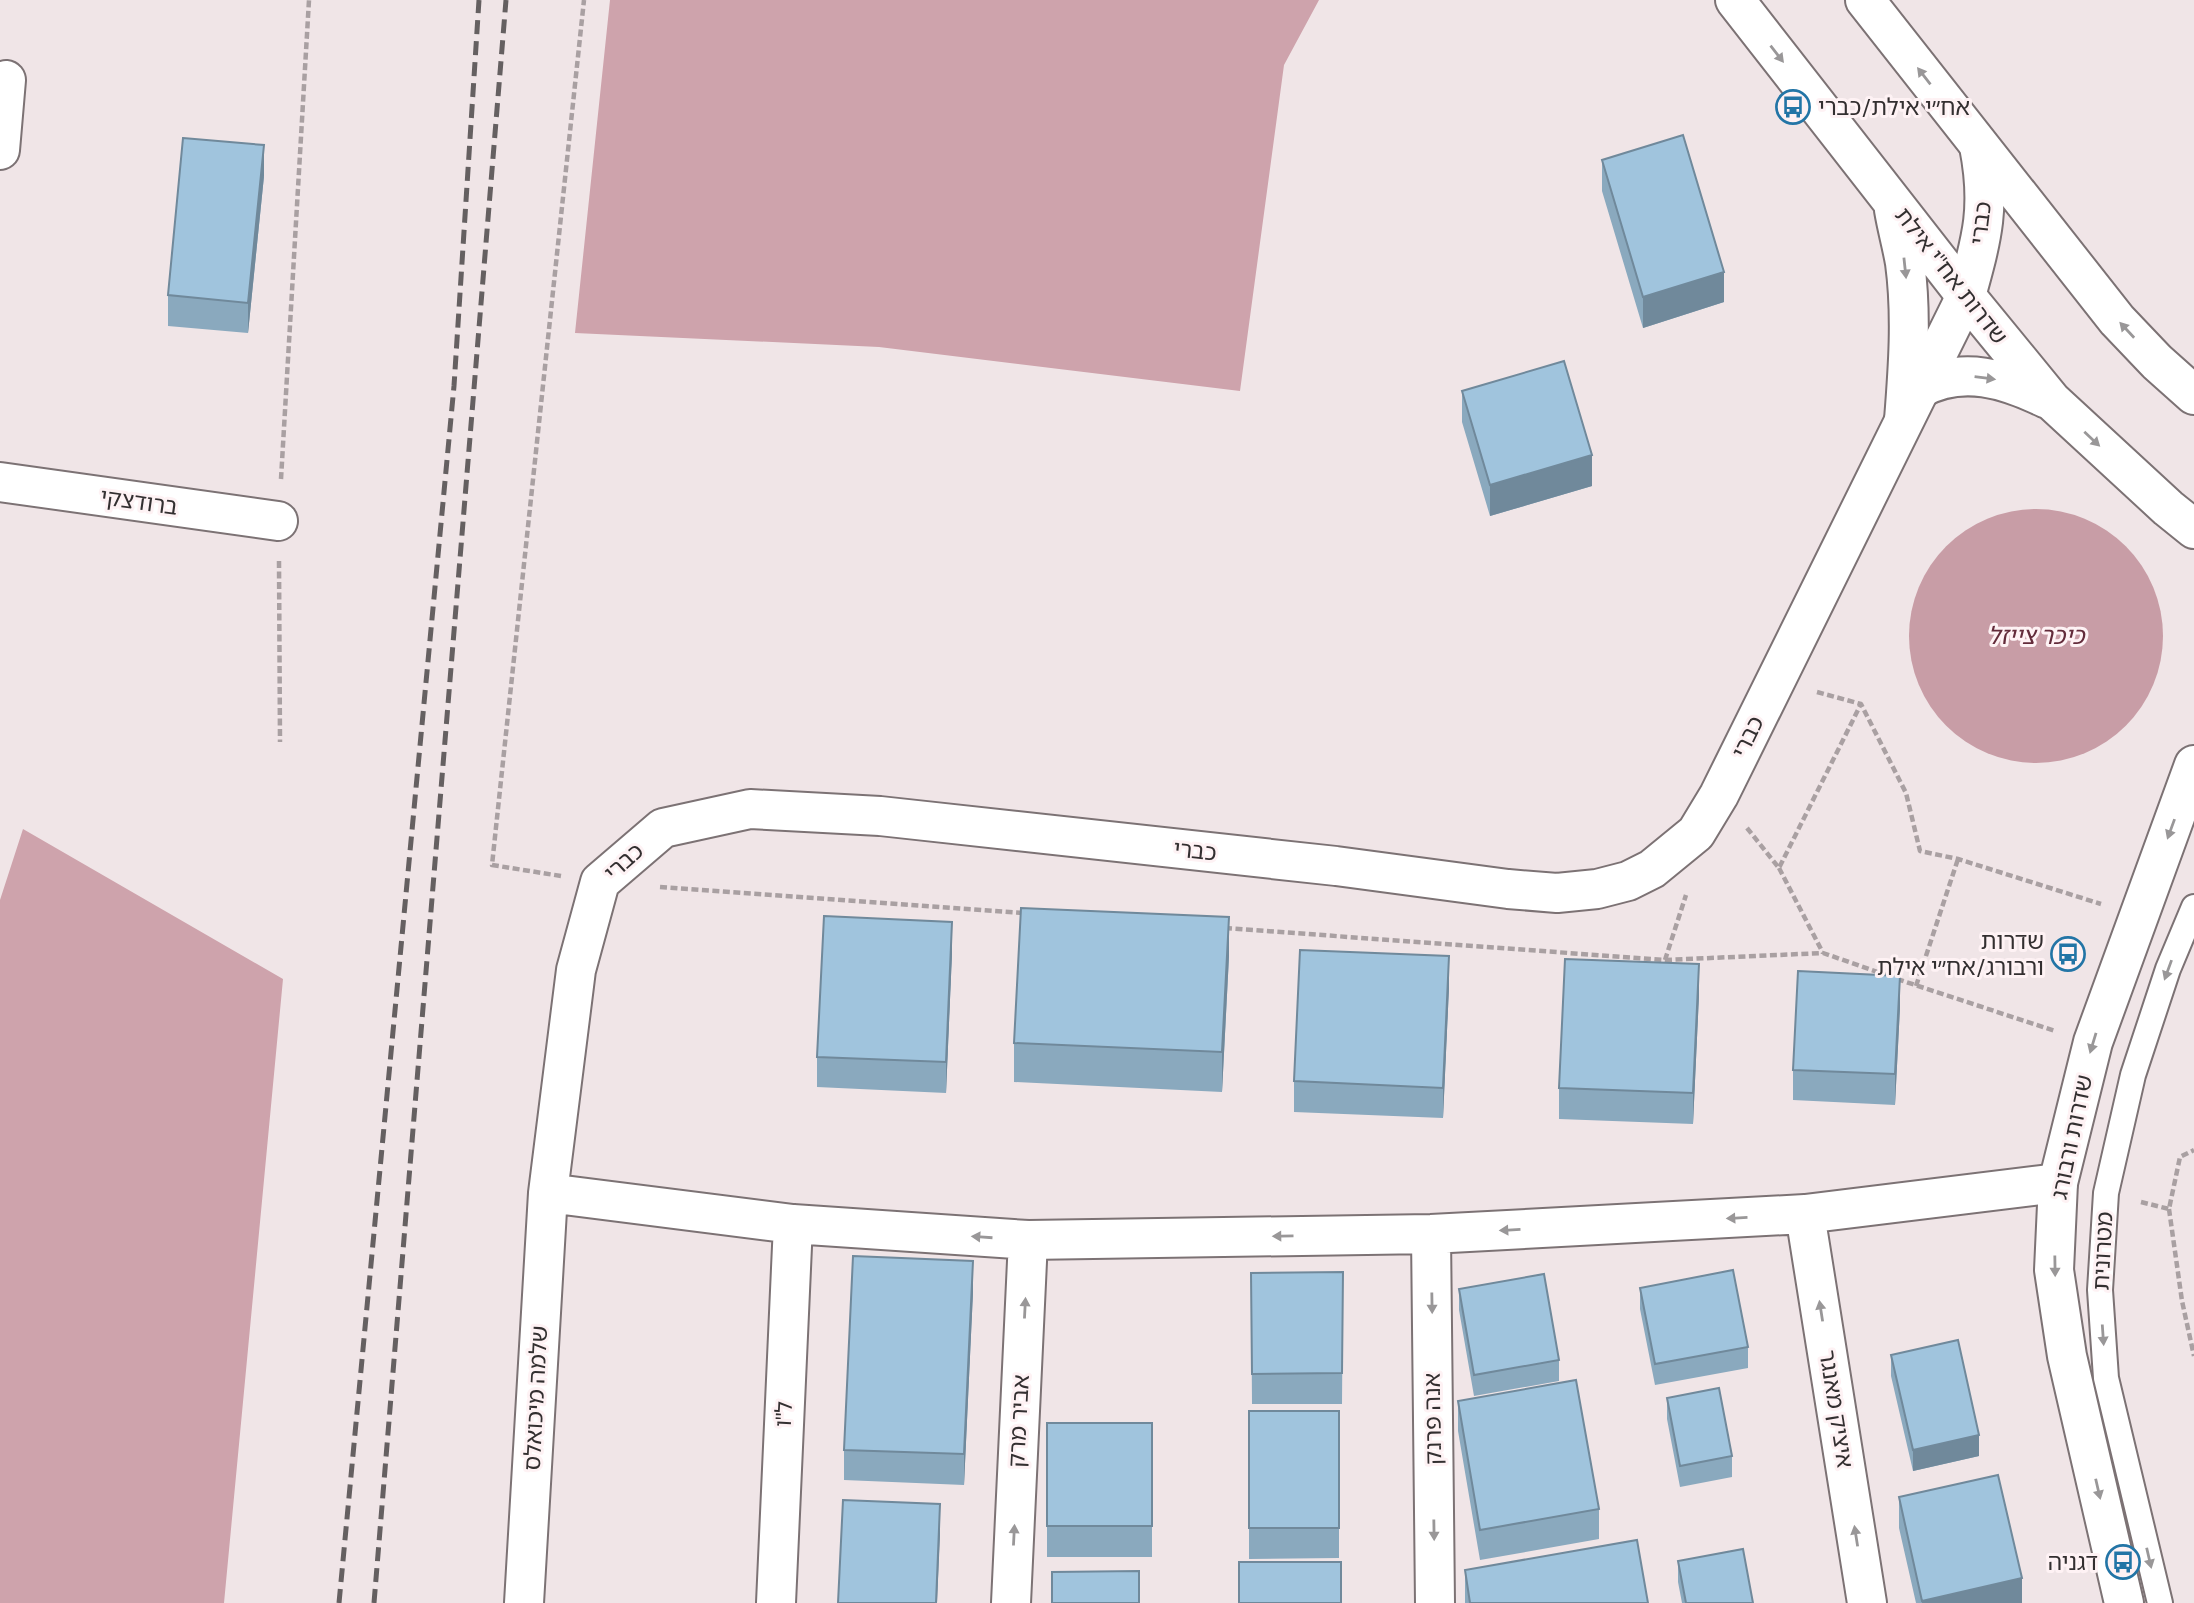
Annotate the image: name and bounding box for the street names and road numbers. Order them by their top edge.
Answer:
street label: כברי [1965,200,1997,246]
street label: שדרות אח"י אילת [1889,202,2013,350]
street label: ברודצקי [99,483,179,521]
street label: כברי [1726,712,1770,762]
street label: כברי [1172,835,1218,867]
street label: כברי [599,837,649,887]
street label: שדרות ורבורג [2046,1072,2098,1202]
street label: מטרונית [2087,1211,2119,1291]
street label: שלמה מיכואלס [519,1325,553,1471]
street label: איציק מאנגר [1813,1348,1859,1470]
street label: אנה פרנק [1419,1373,1447,1465]
street label: אביר מרק [1003,1374,1035,1468]
street label: ל"ו [770,1400,798,1428]

